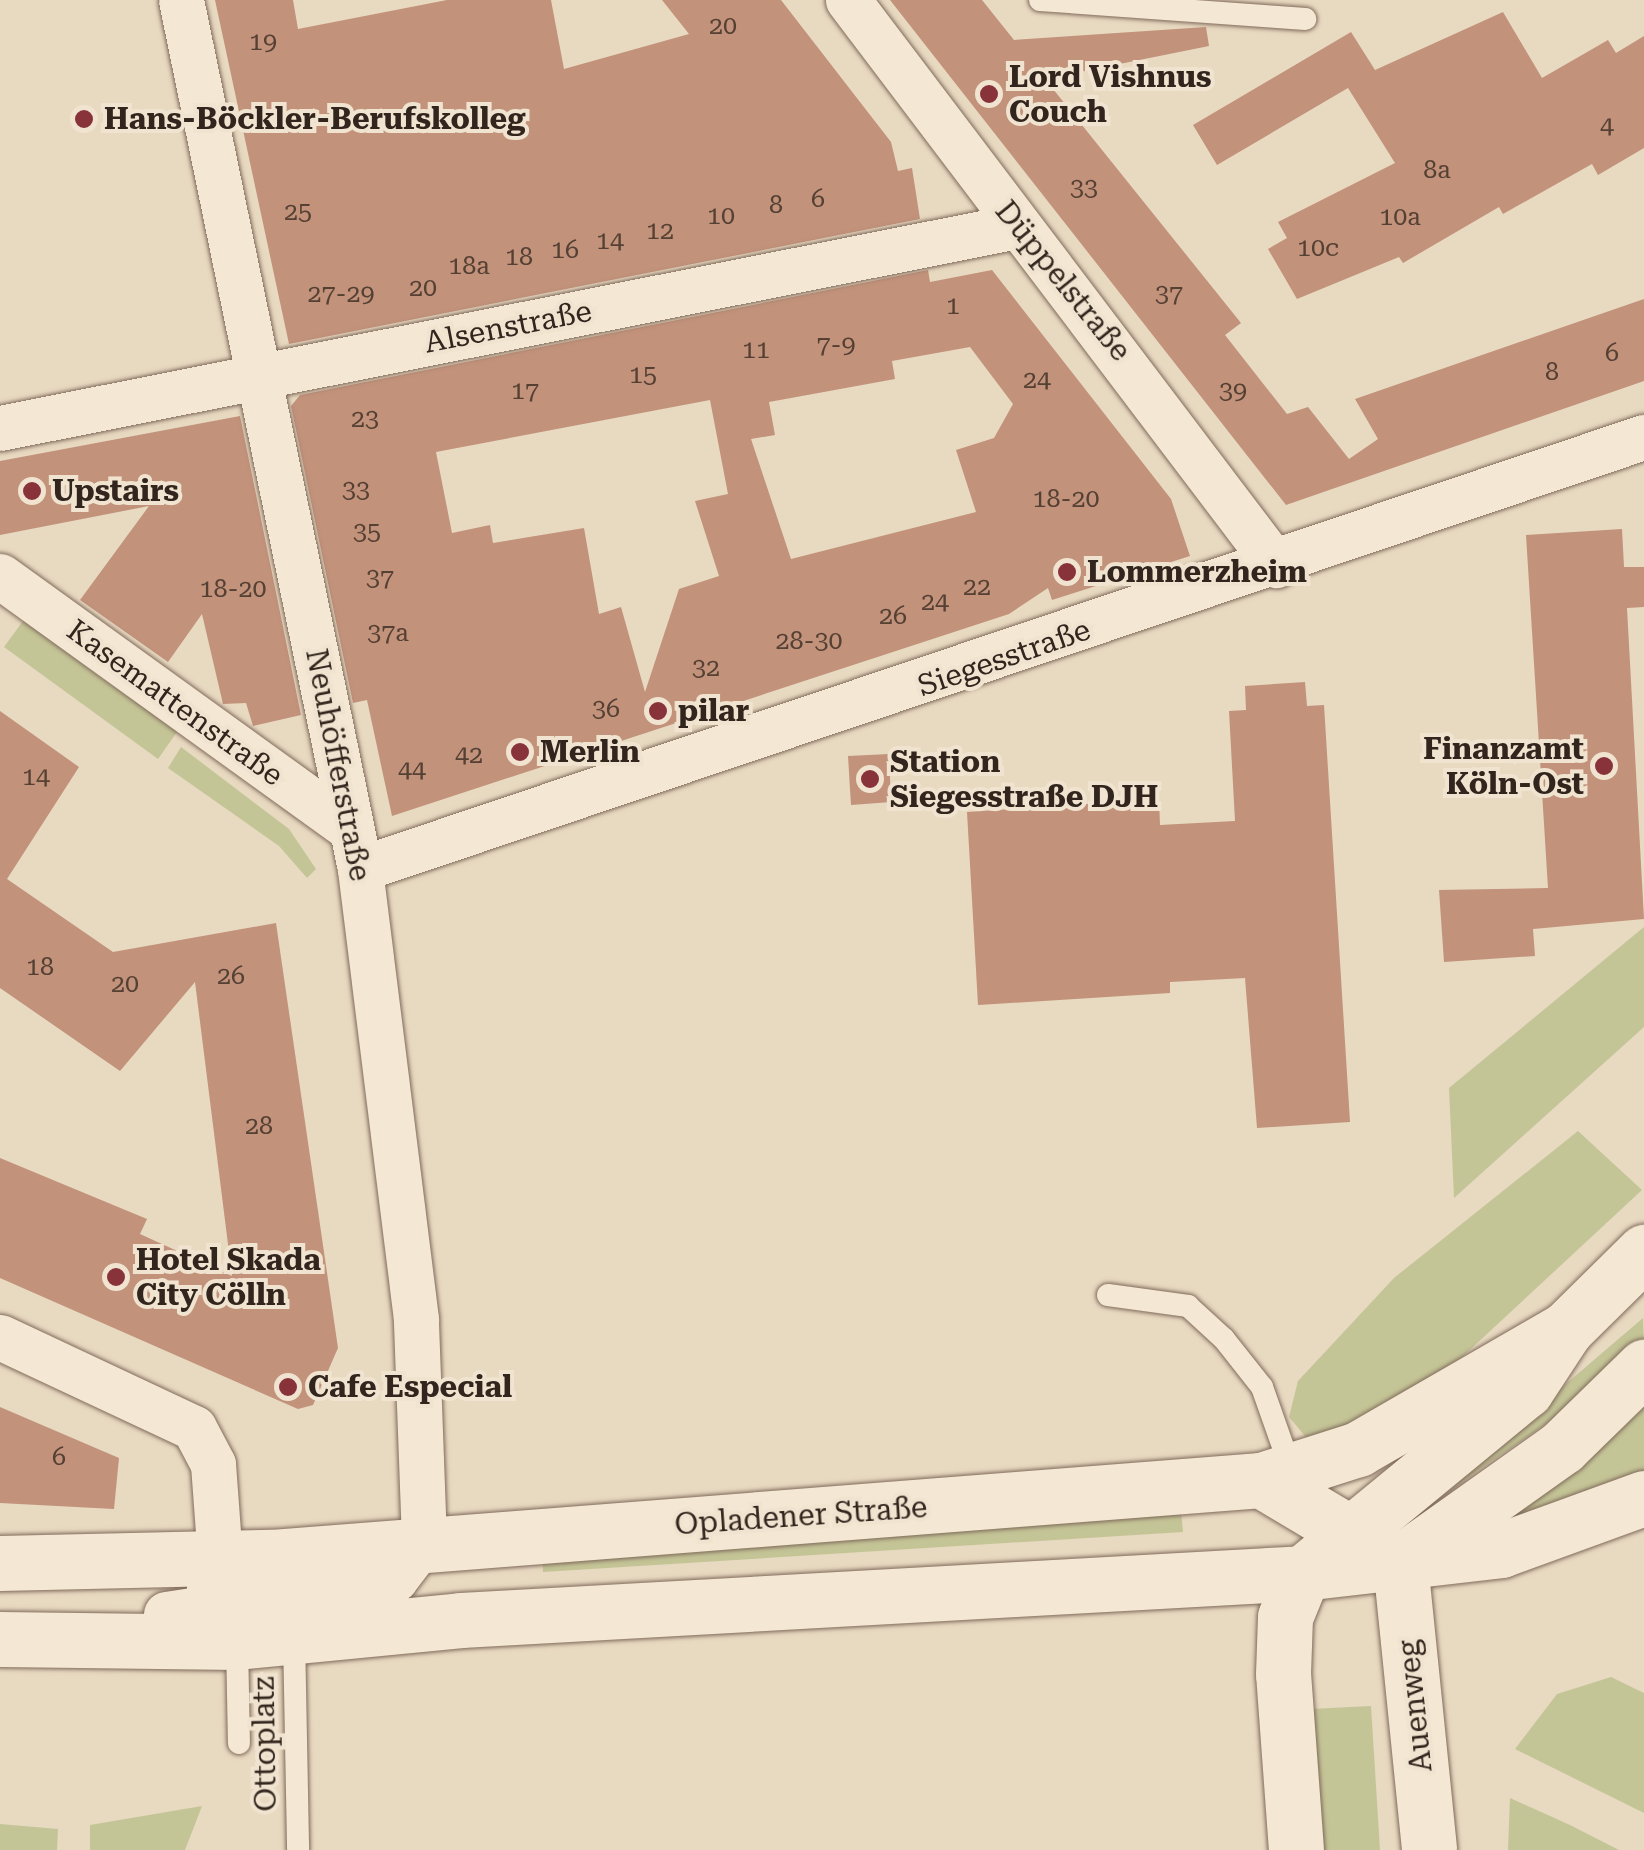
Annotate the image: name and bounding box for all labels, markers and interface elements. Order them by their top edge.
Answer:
house number: 20 [709,11,737,41]
house number: 19 [249,27,277,57]
place label: Lord Vishnus Couch [1009,59,1212,130]
marker: Lord Vishnus Couch [978,83,1000,105]
place label: Hans-Böckler-Berufskolleg [104,101,526,137]
marker: Hans-Böckler-Berufskolleg [73,108,95,130]
house number: 4 [1600,111,1614,141]
house number: 8a [1423,155,1451,185]
house number: 33 [1070,173,1098,203]
house number: 6 [811,184,825,214]
house number: 8 [769,190,783,220]
street label: Düppelstraße [987,194,1139,368]
house number: 25 [284,197,312,227]
house number: 10 [707,201,735,231]
house number: 10a [1379,202,1421,232]
house number: 12 [646,216,674,246]
house number: 14 [596,226,624,256]
house number: 10c [1297,233,1339,263]
house number: 16 [551,235,579,265]
house number: 18 [505,242,533,272]
house number: 18a [448,251,490,281]
house number: 20 [409,273,437,303]
house number: 27-29 [307,279,375,309]
house number: 37 [1155,279,1183,309]
house number: 1 [946,291,960,321]
street label: Alsenstraße [421,293,595,361]
house number: 7-9 [816,330,856,360]
house number: 11 [742,335,770,365]
house number: 6 [1605,338,1619,368]
house number: 8 [1545,357,1559,387]
house number: 15 [629,360,657,390]
house number: 24 [1023,365,1051,395]
house number: 17 [511,376,539,406]
house number: 39 [1219,376,1247,406]
house number: 23 [351,404,379,434]
place label: Upstairs [52,473,179,509]
house number: 33 [342,475,370,505]
marker: Upstairs [21,480,43,502]
house number: 18-20 [1032,484,1100,514]
house number: 35 [353,517,381,547]
place label: Lommerzheim [1087,554,1307,590]
marker: Lommerzheim [1056,561,1078,583]
house number: 37 [366,563,394,593]
house number: 22 [963,572,991,602]
house number: 18-20 [199,574,267,604]
house number: 24 [921,587,949,617]
house number: 26 [879,601,907,631]
street label: Kasemattenstraße [60,612,290,794]
street label: Siegesstraße [913,612,1095,704]
house number: 37a [367,618,409,648]
house number: 28-30 [775,626,843,656]
street label: Neuhöfferstraße [298,646,378,884]
house number: 32 [692,653,720,683]
place label: pilar [678,693,749,729]
house number: 36 [592,694,620,724]
marker: pilar [647,700,669,722]
place label: Finanzamt Köln-Ost [1423,731,1584,802]
place label: Merlin [540,734,640,770]
house number: 42 [455,740,483,770]
marker: Merlin [509,741,531,763]
place label: Station Siegesstraße DJH [890,744,1158,814]
house number: 44 [398,755,426,785]
marker: Finanzamt Köln-Ost [1593,755,1615,777]
house number: 14 [22,762,50,792]
marker: Station Siegesstraße DJH [859,768,881,790]
house number: 18 [26,952,54,982]
house number: 26 [217,961,245,991]
house number: 20 [111,969,139,999]
house number: 28 [245,1111,273,1141]
place label: Hotel Skada City Cölln [136,1242,321,1312]
marker: Hotel Skada City Cölln [105,1266,127,1288]
place label: Cafe Especial [308,1369,512,1405]
marker: Cafe Especial [277,1376,299,1398]
house number: 6 [52,1442,66,1472]
street label: Opladener Straße [673,1489,929,1543]
street label: Auenweg [1390,1638,1440,1774]
street label: Ottoplatz [246,1676,284,1812]

